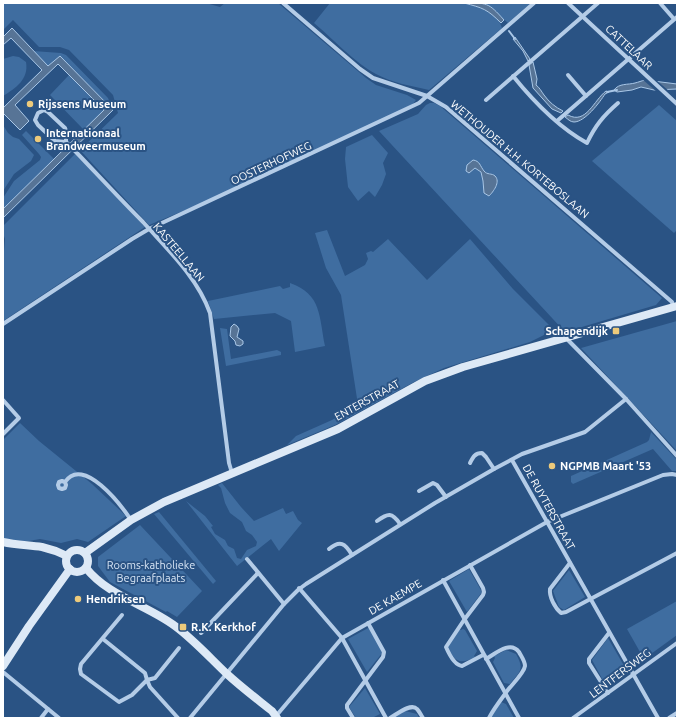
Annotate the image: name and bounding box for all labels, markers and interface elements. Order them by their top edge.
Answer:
street label: CATTELAAR [603,22,655,72]
place label: Rijssens Museum [38,98,126,110]
street label: WETHOUDER H.H. KORTEBOSLAAN [449,98,591,220]
marker: Rijssens Museum [25,99,35,109]
place label: Internationaal Brandweermuseum [46,127,146,152]
marker: Internationaal Brandweermuseum [33,134,43,144]
street label: OOSTERHOFWEG [229,139,313,187]
street label: KASTEELLAAN [151,220,207,284]
place label: Schapendijk [545,325,609,337]
marker: Schapendijk [611,326,621,336]
street label: ENTERSTRAAT [332,377,402,423]
place label: NGPMB Maart '53 [560,460,651,472]
marker: NGPMB Maart '53 [547,461,557,471]
street label: DE RUYTERSTRAAT [521,462,577,552]
park label: Rooms-katholieke Begraafplaats [107,559,195,584]
street label: DE KAEMPE [366,577,424,617]
place label: Hendriksen [86,593,145,605]
marker: Hendriksen [73,594,83,604]
place label: R.K. Kerkhof [191,621,256,633]
marker: R.K. Kerkhof [178,622,188,632]
street label: LENTFERSWEG [587,646,653,700]

